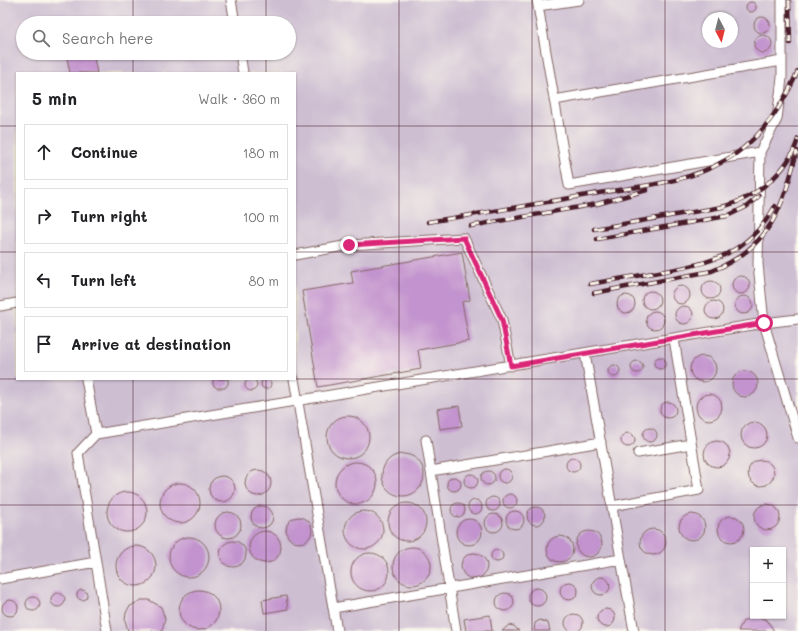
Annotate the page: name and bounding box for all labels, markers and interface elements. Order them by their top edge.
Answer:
north arrow [702,12,738,48]
search box [16,16,296,60]
icon: search [30,27,52,49]
text: Search here [62,28,153,48]
text: 5 min [32,87,77,109]
text: Walk · 360 m [198,90,280,107]
icon: ahead [33,141,55,163]
text: Continue [71,142,138,162]
text: 180 m [243,144,279,161]
icon: right [33,205,55,227]
text: Turn right [71,206,148,226]
text: 100 m [243,208,279,225]
route end [340,236,358,254]
icon: left [33,269,55,291]
text: Turn left [71,270,136,290]
text: 80 m [249,272,279,289]
route start [755,314,773,332]
icon: arrive [33,333,55,355]
text: Arrive at destination [71,334,231,354]
map controls [750,547,786,619]
button: + [750,547,786,583]
button: − [750,583,786,619]

